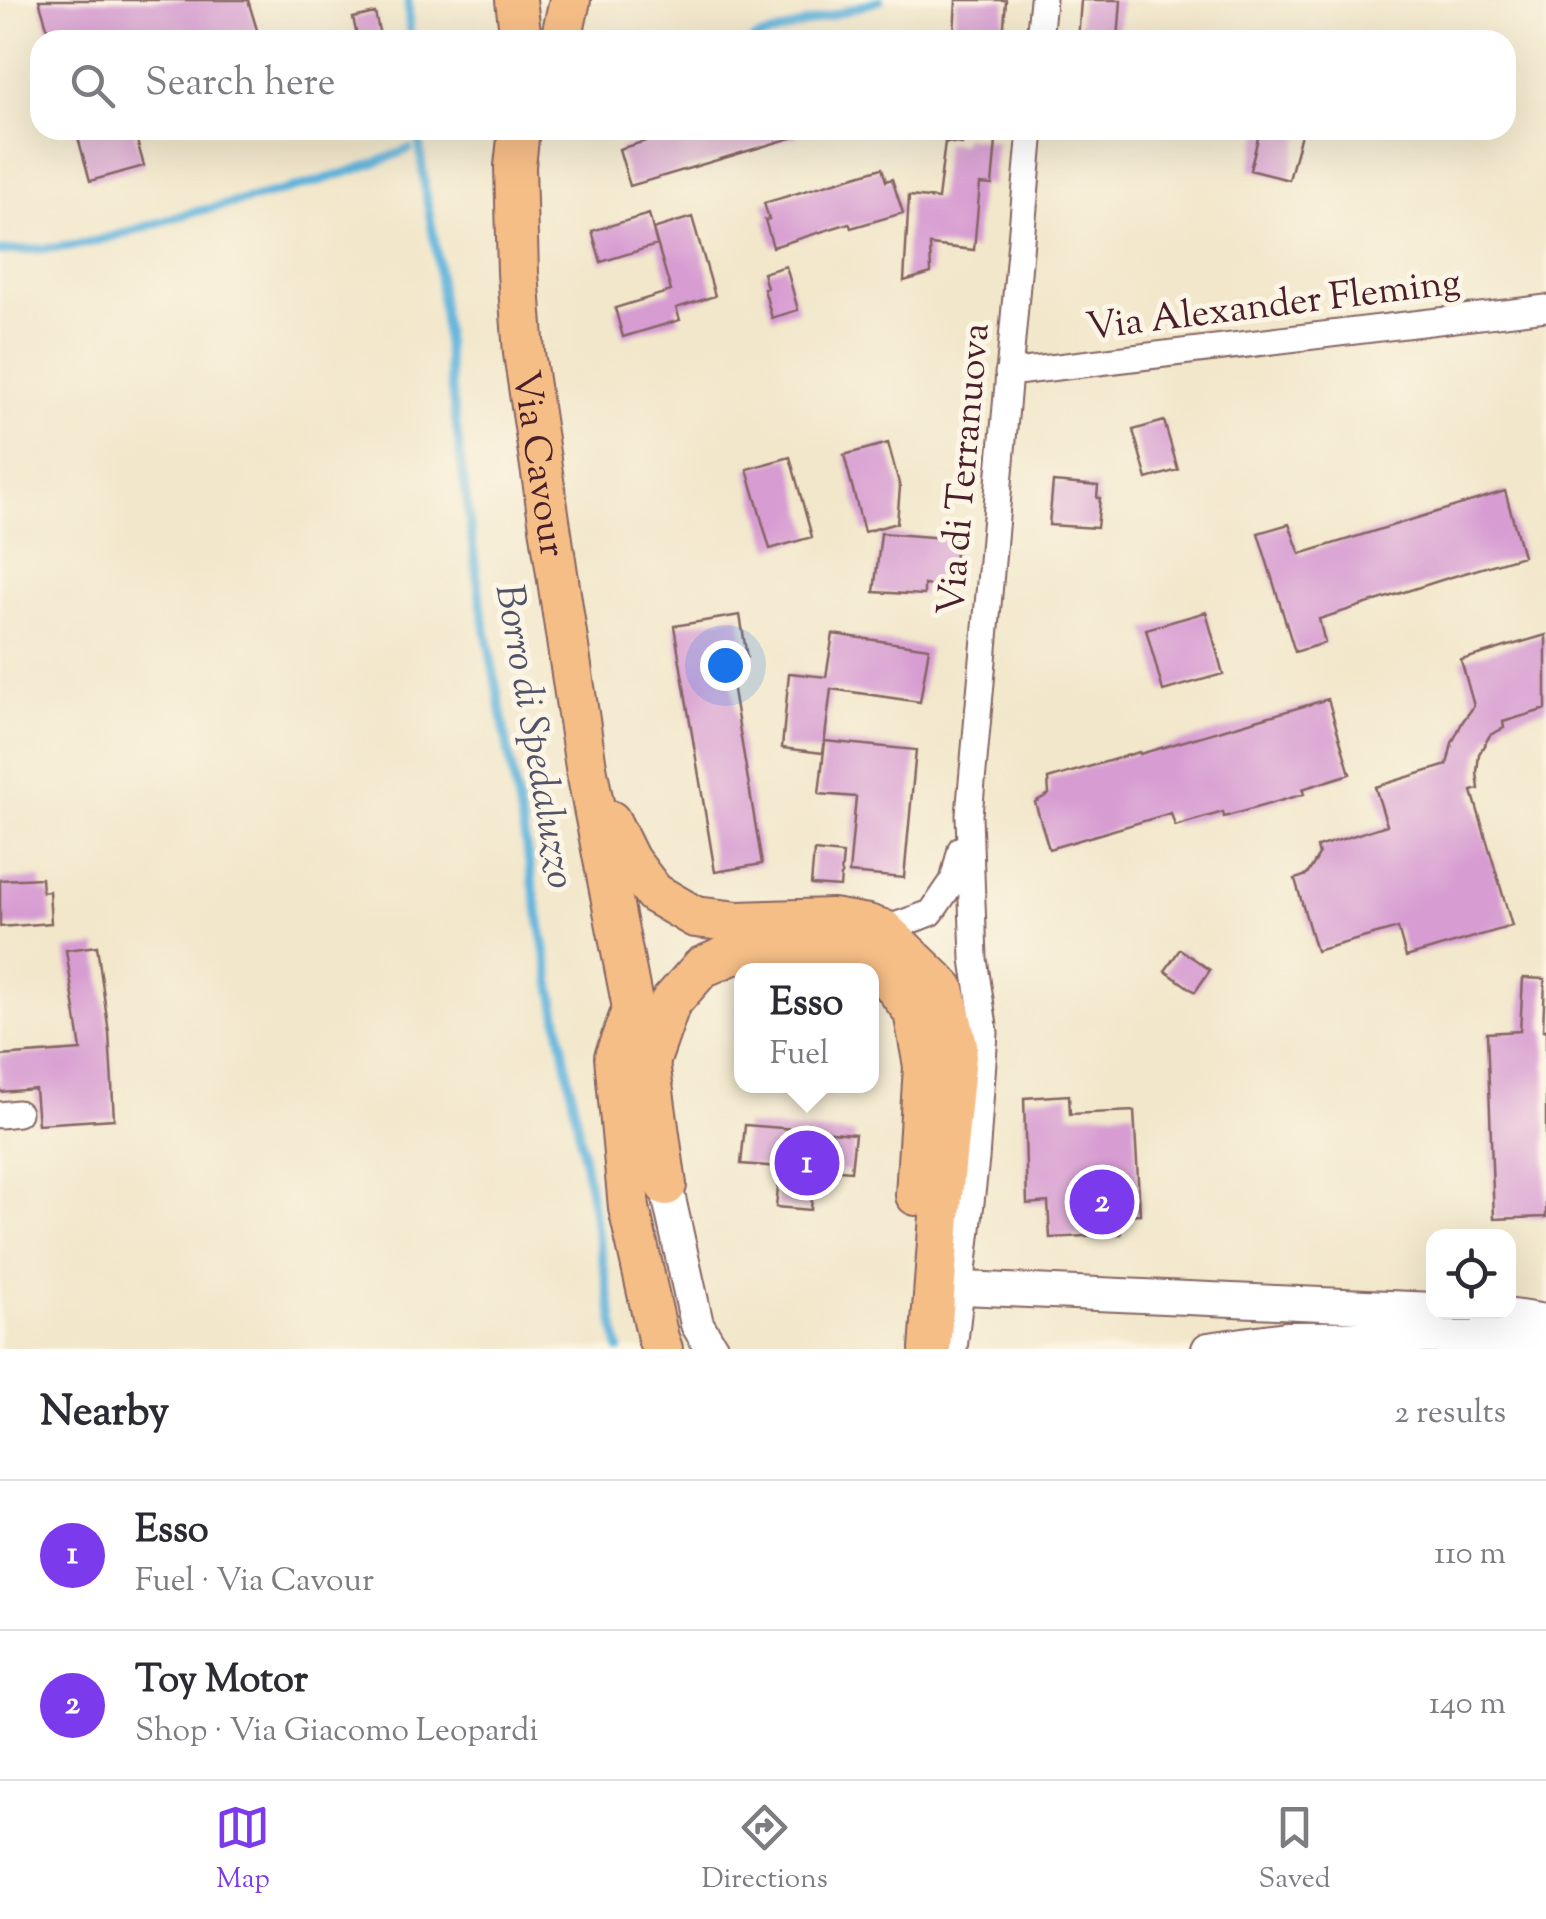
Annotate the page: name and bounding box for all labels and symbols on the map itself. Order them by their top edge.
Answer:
street label: Via Alexander Fleming [1083,257,1464,357]
street label: Via di Terranuova [926,321,1006,618]
street label: Via Cavour [496,367,577,561]
water label: Borro di Spedaluzzo [478,580,587,893]
your location [700,640,751,691]
pin: 1 [774,1126,840,1200]
pin: 2 [1070,1164,1134,1240]

